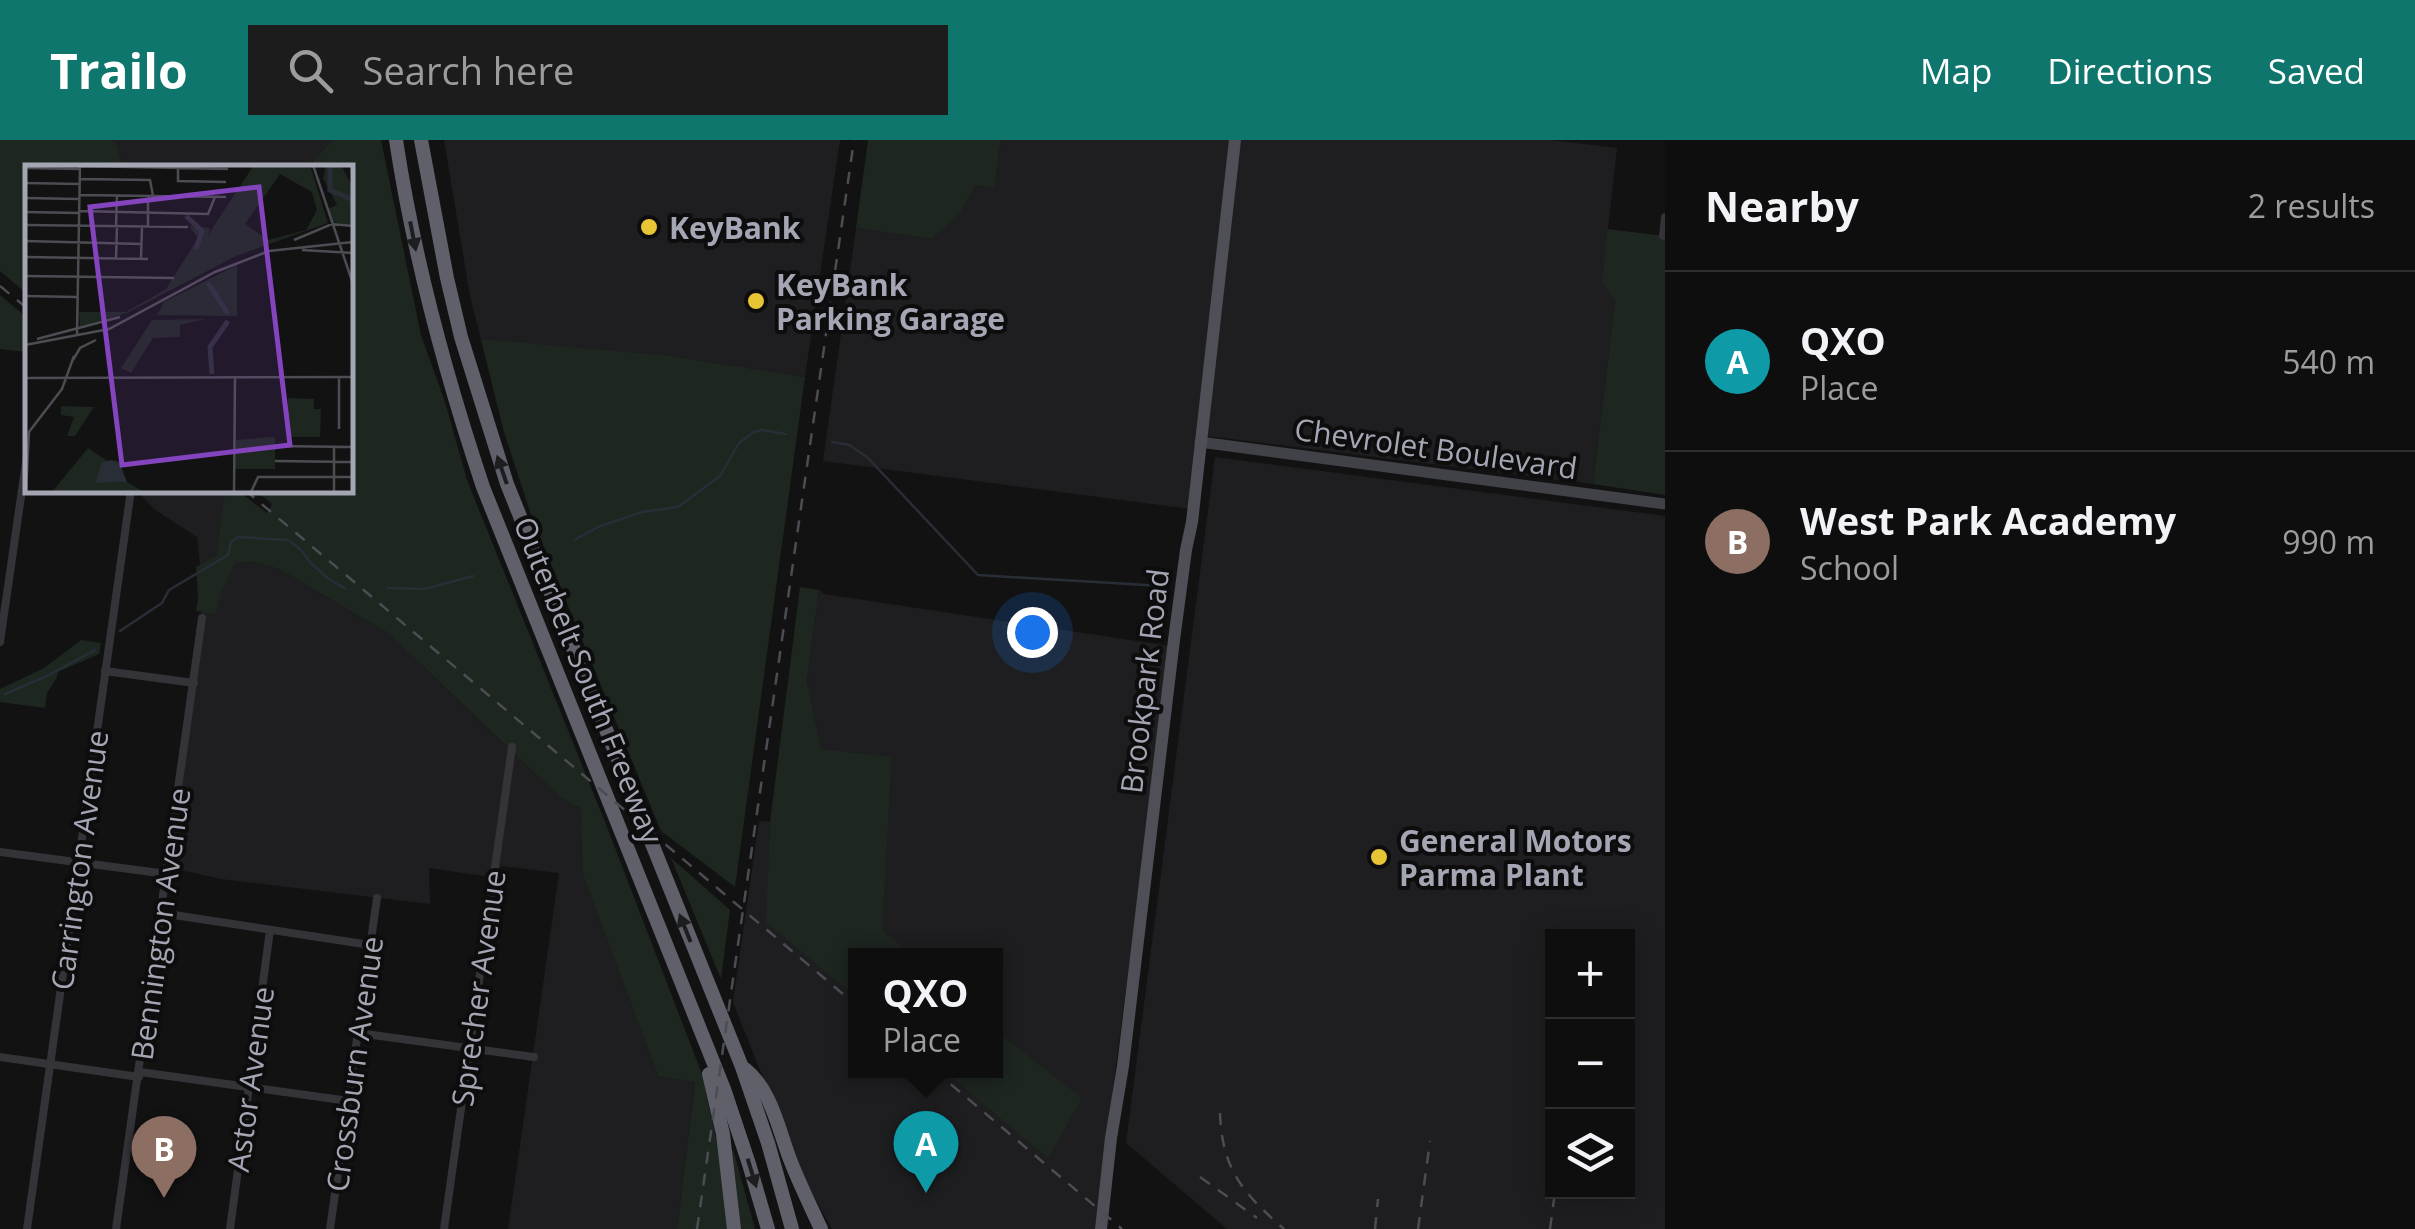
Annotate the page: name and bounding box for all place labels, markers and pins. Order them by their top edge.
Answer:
place label: KeyBank [669,207,801,248]
marker: KeyBank [638,216,660,238]
place label: KeyBank Parking Garage [776,264,1005,339]
marker: KeyBank Parking Garage [745,290,767,312]
place label: General Motors Parma Plant [1399,820,1632,895]
marker: General Motors Parma Plant [1368,846,1390,868]
pin: A [894,1110,958,1193]
pin: B [132,1116,196,1198]

